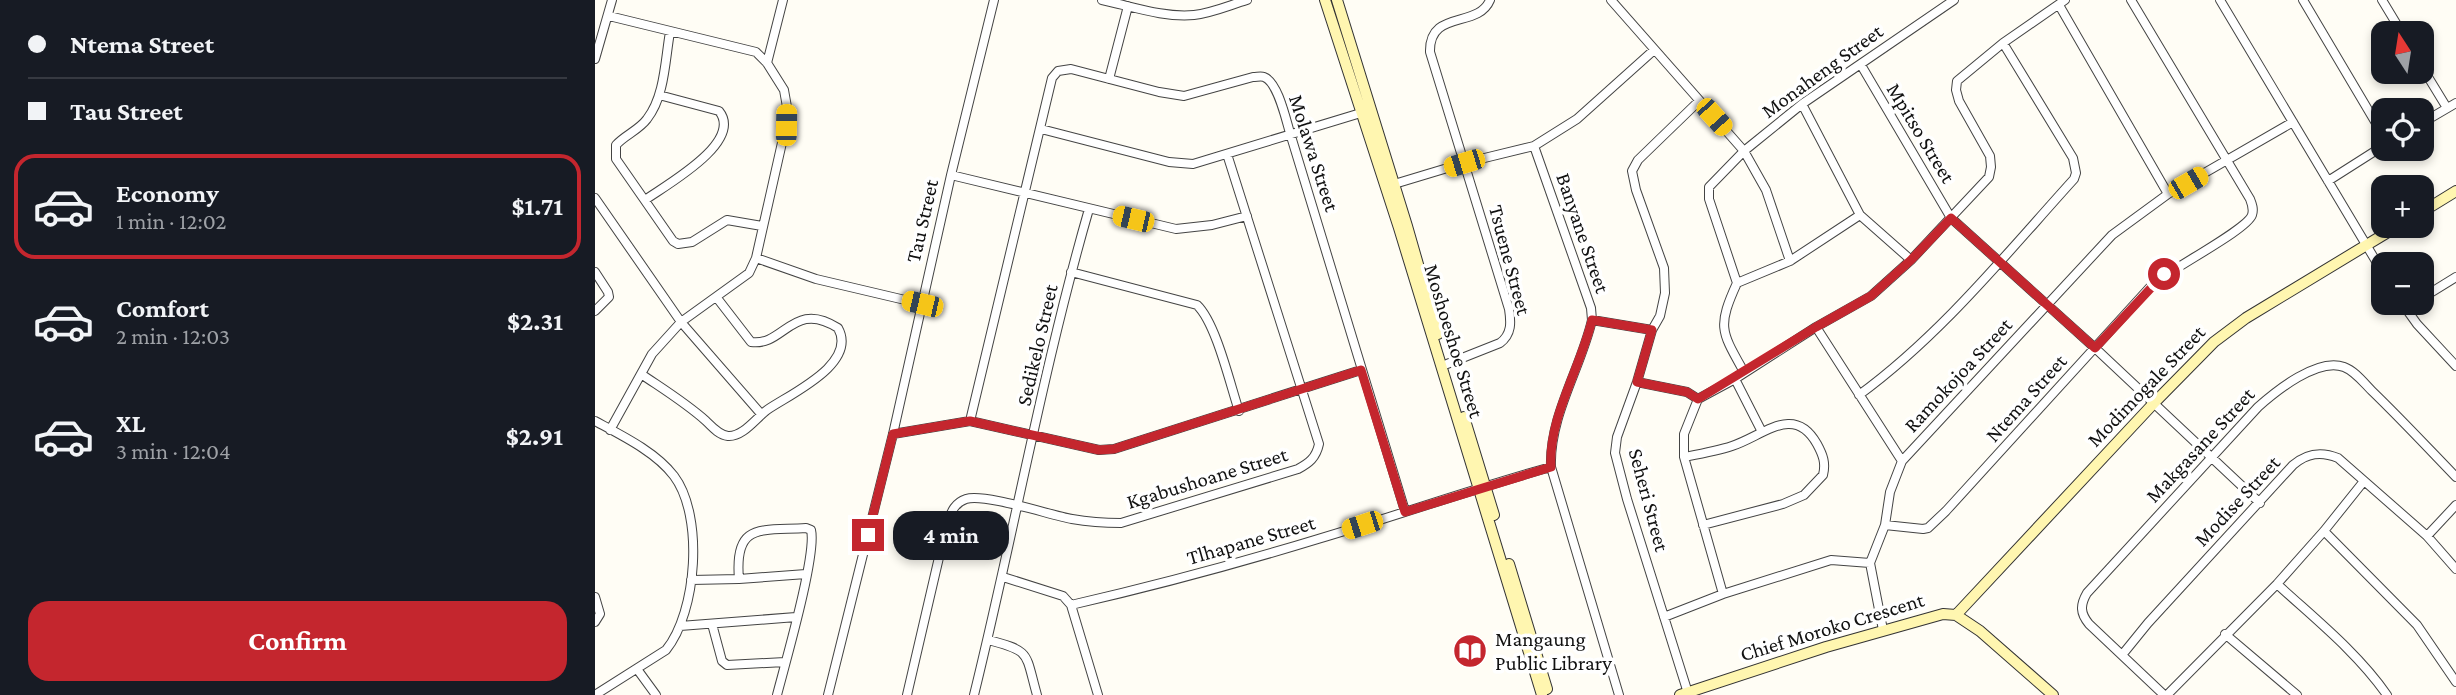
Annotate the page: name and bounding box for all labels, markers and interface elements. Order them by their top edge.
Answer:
street label: Monaheng Street [1757,18,1888,123]
north arrow [2371,21,2434,84]
map controls [2371,21,2434,315]
text: Ntema Street [70,30,214,59]
street label: Mpitso Street [1882,79,1961,188]
street label: Molawa Street [1284,92,1344,215]
car [1693,94,1736,140]
text: Tau Street [70,97,183,126]
button: locate [2371,98,2434,161]
car [776,104,797,146]
car [1441,147,1488,179]
car [2165,163,2212,203]
street label: Banyane Street [1551,170,1615,297]
icon: car [32,175,95,238]
button: + [2371,175,2434,238]
street label: Tau Street [901,176,943,265]
text: Economy [116,179,219,208]
text: $1.71 [511,192,563,221]
street label: Tsuene Street [1484,202,1536,319]
car [1111,204,1156,234]
text: 1 min · 12:02 [116,208,227,234]
button: − [2371,252,2434,315]
route start [2148,258,2180,290]
street label: Moshoeshoe Street [1419,261,1489,422]
street label: Sedikelo Street [1011,281,1063,408]
car [900,289,945,319]
icon: car [32,290,95,353]
text: Comfort [116,294,209,323]
text: $2.31 [507,307,563,336]
street label: Ramokojoa Street [1899,312,2018,437]
street label: Modimogale Street [2082,320,2211,452]
text: 2 min · 12:03 [116,323,230,349]
street label: Ntema Street [1980,348,2072,447]
street label: Makgasane Street [2141,382,2260,507]
icon: car [32,405,95,468]
text: XL [116,409,145,438]
text: $2.91 [506,422,563,451]
text: 3 min · 12:04 [116,438,231,464]
street label: Kgabushoane Street [1124,442,1291,514]
street label: Seheri Street [1624,446,1675,555]
street label: Modise Street [2189,450,2286,551]
car [1339,509,1386,541]
callout: 4 min [893,510,1008,560]
street label: Tlhapane Street [1184,510,1319,570]
route end [852,519,884,551]
text: 4 min [923,522,979,548]
street label: Chief Moroko Crescent [1737,587,1928,666]
button: Confirm [28,601,567,681]
place label: Mangaung Public Library [1495,627,1612,675]
library icon: Mangaung Public Library [1451,632,1489,670]

